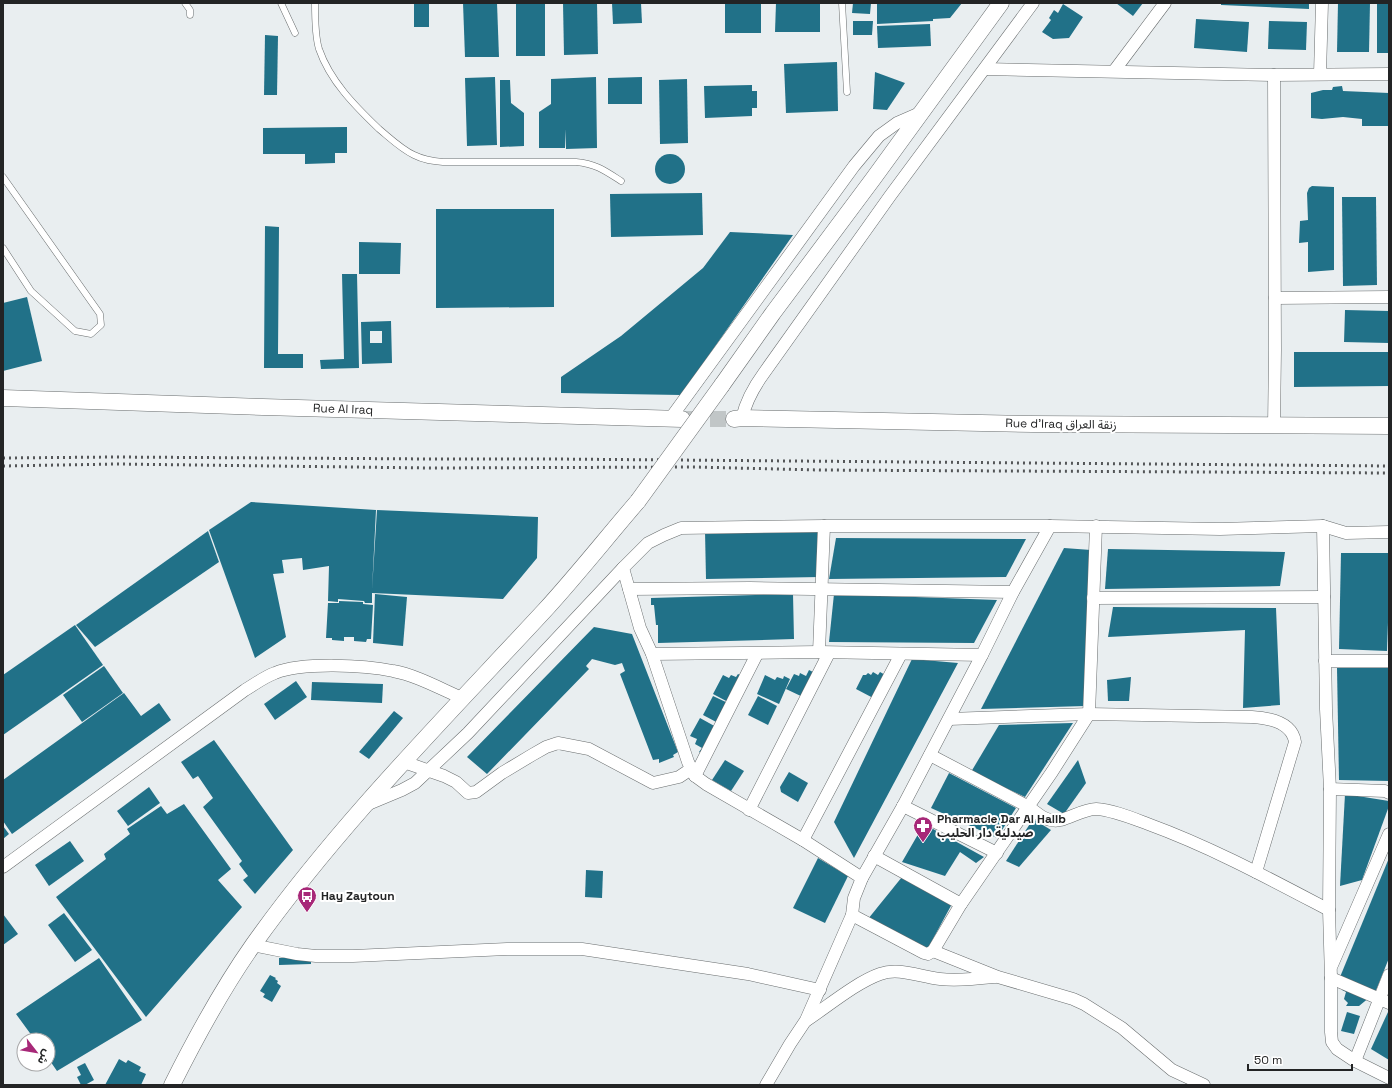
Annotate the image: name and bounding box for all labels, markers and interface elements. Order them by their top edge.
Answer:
street label: Rue Al Iraq [313,400,373,418]
street label: Rue d'Iraq زنقة العراق [1005,415,1117,433]
place label: Pharmacie Dar Al Halib صيدلية دار الحليب [937,811,1066,841]
pharmacy icon: Pharmacie Dar Al Halib صيدلية دار الحليب [912,815,934,843]
bus stop icon: Hay Zaytoun [296,885,318,913]
place label: Hay Zaytoun [321,888,395,904]
north arrow [16,1032,56,1072]
scale bar [1248,1046,1352,1072]
text: ش [35,1047,54,1067]
text: 50 m [1254,1052,1282,1068]

